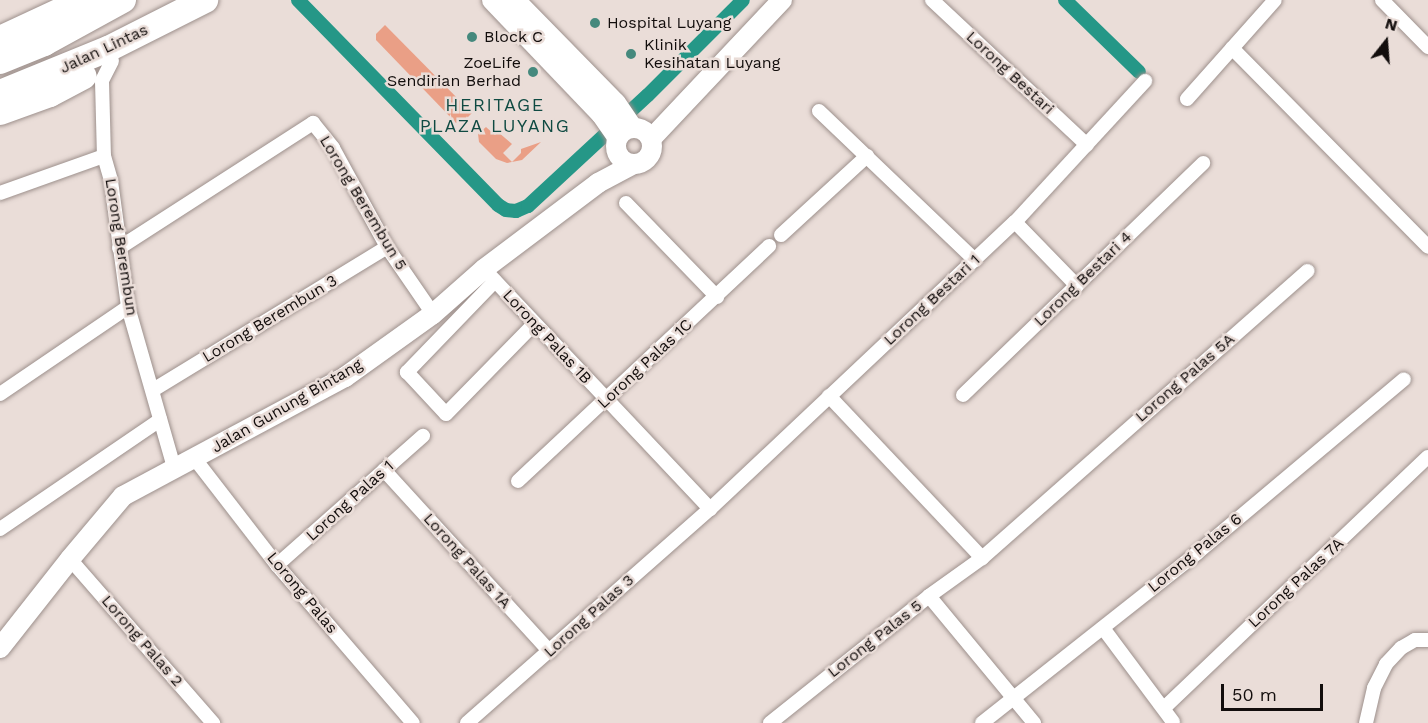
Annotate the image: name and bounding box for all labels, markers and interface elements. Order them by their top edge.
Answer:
north arrow [1356,12,1416,72]
place label: Hospital Luyang [607,13,732,33]
text: N [1383,13,1400,35]
marker: Hospital Luyang [588,16,602,30]
street label: Jalan Lintas [57,20,151,78]
place label: Block C [484,27,543,47]
street label: Lorong Bestari [962,27,1058,119]
marker: Block C [465,30,479,44]
place label: Klinik Kesihatan Luyang [644,35,780,73]
marker: Klinik Kesihatan Luyang [622,45,640,63]
place label: ZoeLife Sendirian Berhad [387,53,521,91]
marker: ZoeLife Sendirian Berhad [526,65,540,79]
district label: HERITAGE PLAZA LUYANG [419,95,571,138]
street label: Lorong Berembun 5 [315,132,411,274]
street label: Lorong Berembun [101,177,141,317]
street label: Lorong Bestari 4 [1030,227,1136,331]
street label: Lorong Bestari 1 [880,250,984,350]
street label: Lorong Berembun 3 [199,271,341,367]
street label: Lorong Palas 1B [498,286,596,388]
street label: Lorong Palas 1C [594,315,696,413]
street label: Lorong Palas 5A [1131,330,1239,426]
street label: Jalan Gunung Bintang [208,355,366,457]
street label: Lorong Palas 1 [302,457,398,545]
street label: Lorong Palas 1A [419,509,515,613]
street label: Lorong Palas 6 [1144,509,1246,597]
street label: Lorong Palas 7A [1244,534,1348,632]
street label: Lorong Palas [263,549,341,637]
street label: Lorong Palas 3 [540,571,638,661]
street label: Lorong Palas 2 [97,591,187,691]
street label: Lorong Palas 5 [824,596,926,682]
scale bar [1224,672,1326,710]
text: 50 m [1232,684,1277,705]

